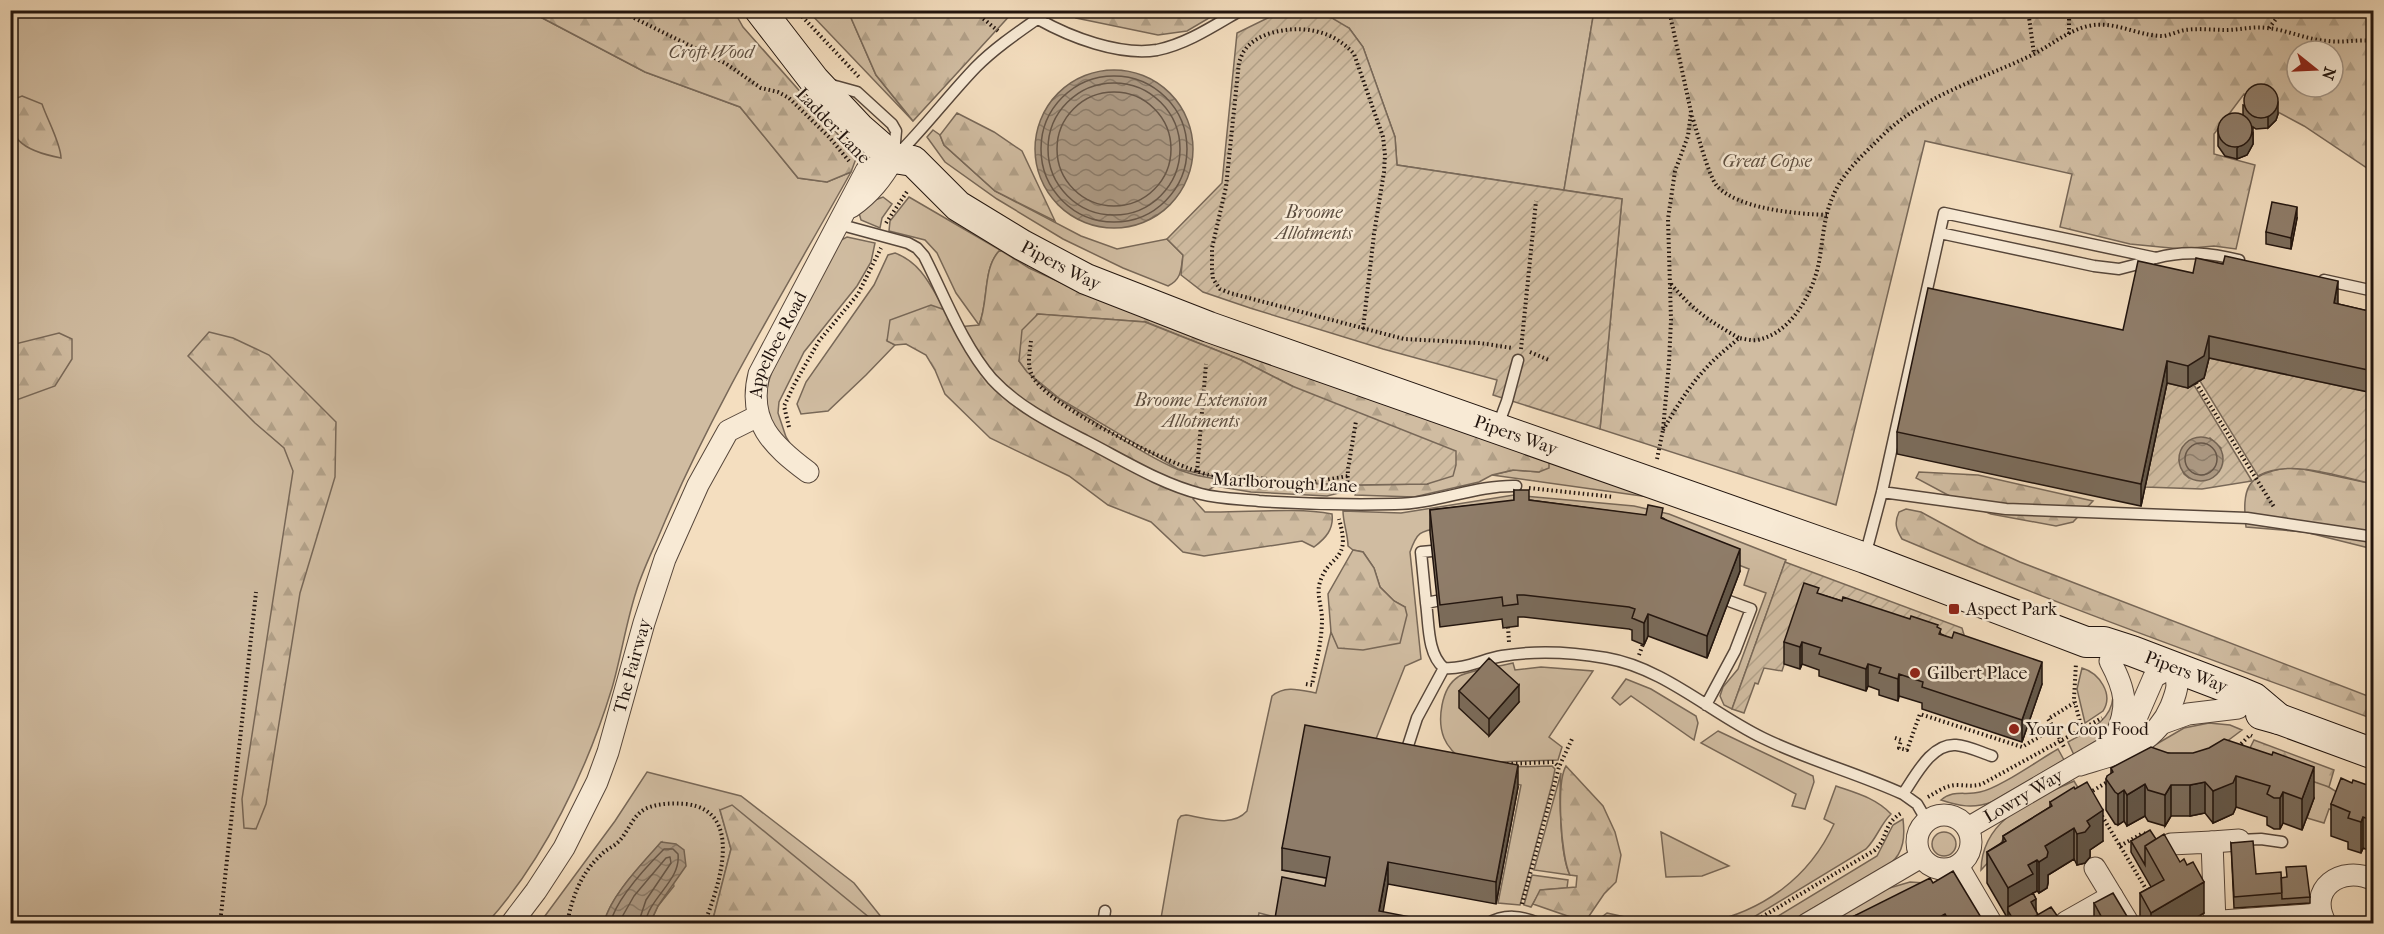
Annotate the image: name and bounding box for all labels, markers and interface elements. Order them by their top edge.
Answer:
north arrow [2285,39,2345,99]
park label: Croft Wood [668,42,756,63]
text: N [2318,65,2340,83]
street label: Ladder Lane [791,84,875,169]
park label: Great Copse [1722,151,1813,172]
park label: Broome Allotments [1274,202,1353,244]
street label: Pipers Way [1017,236,1105,295]
street label: Appelbee Road [745,288,811,400]
park label: Broome Extension Allotments [1133,390,1268,432]
street label: Pipers Way [1471,411,1562,460]
street label: Marlborough Lane [1212,469,1358,497]
place label: Aspect Park [1965,599,2058,620]
marker: Aspect Park [1947,602,1961,616]
street label: The Fairway [609,615,656,715]
street label: Pipers Way [2142,646,2232,698]
place label: Gilbert Place [1927,663,2027,684]
marker: Gilbert Place [1908,666,1922,680]
place label: Your Coop Food [2025,719,2149,740]
marker: Your Coop Food [2007,722,2021,736]
street label: Lowry Way [1980,764,2068,827]

